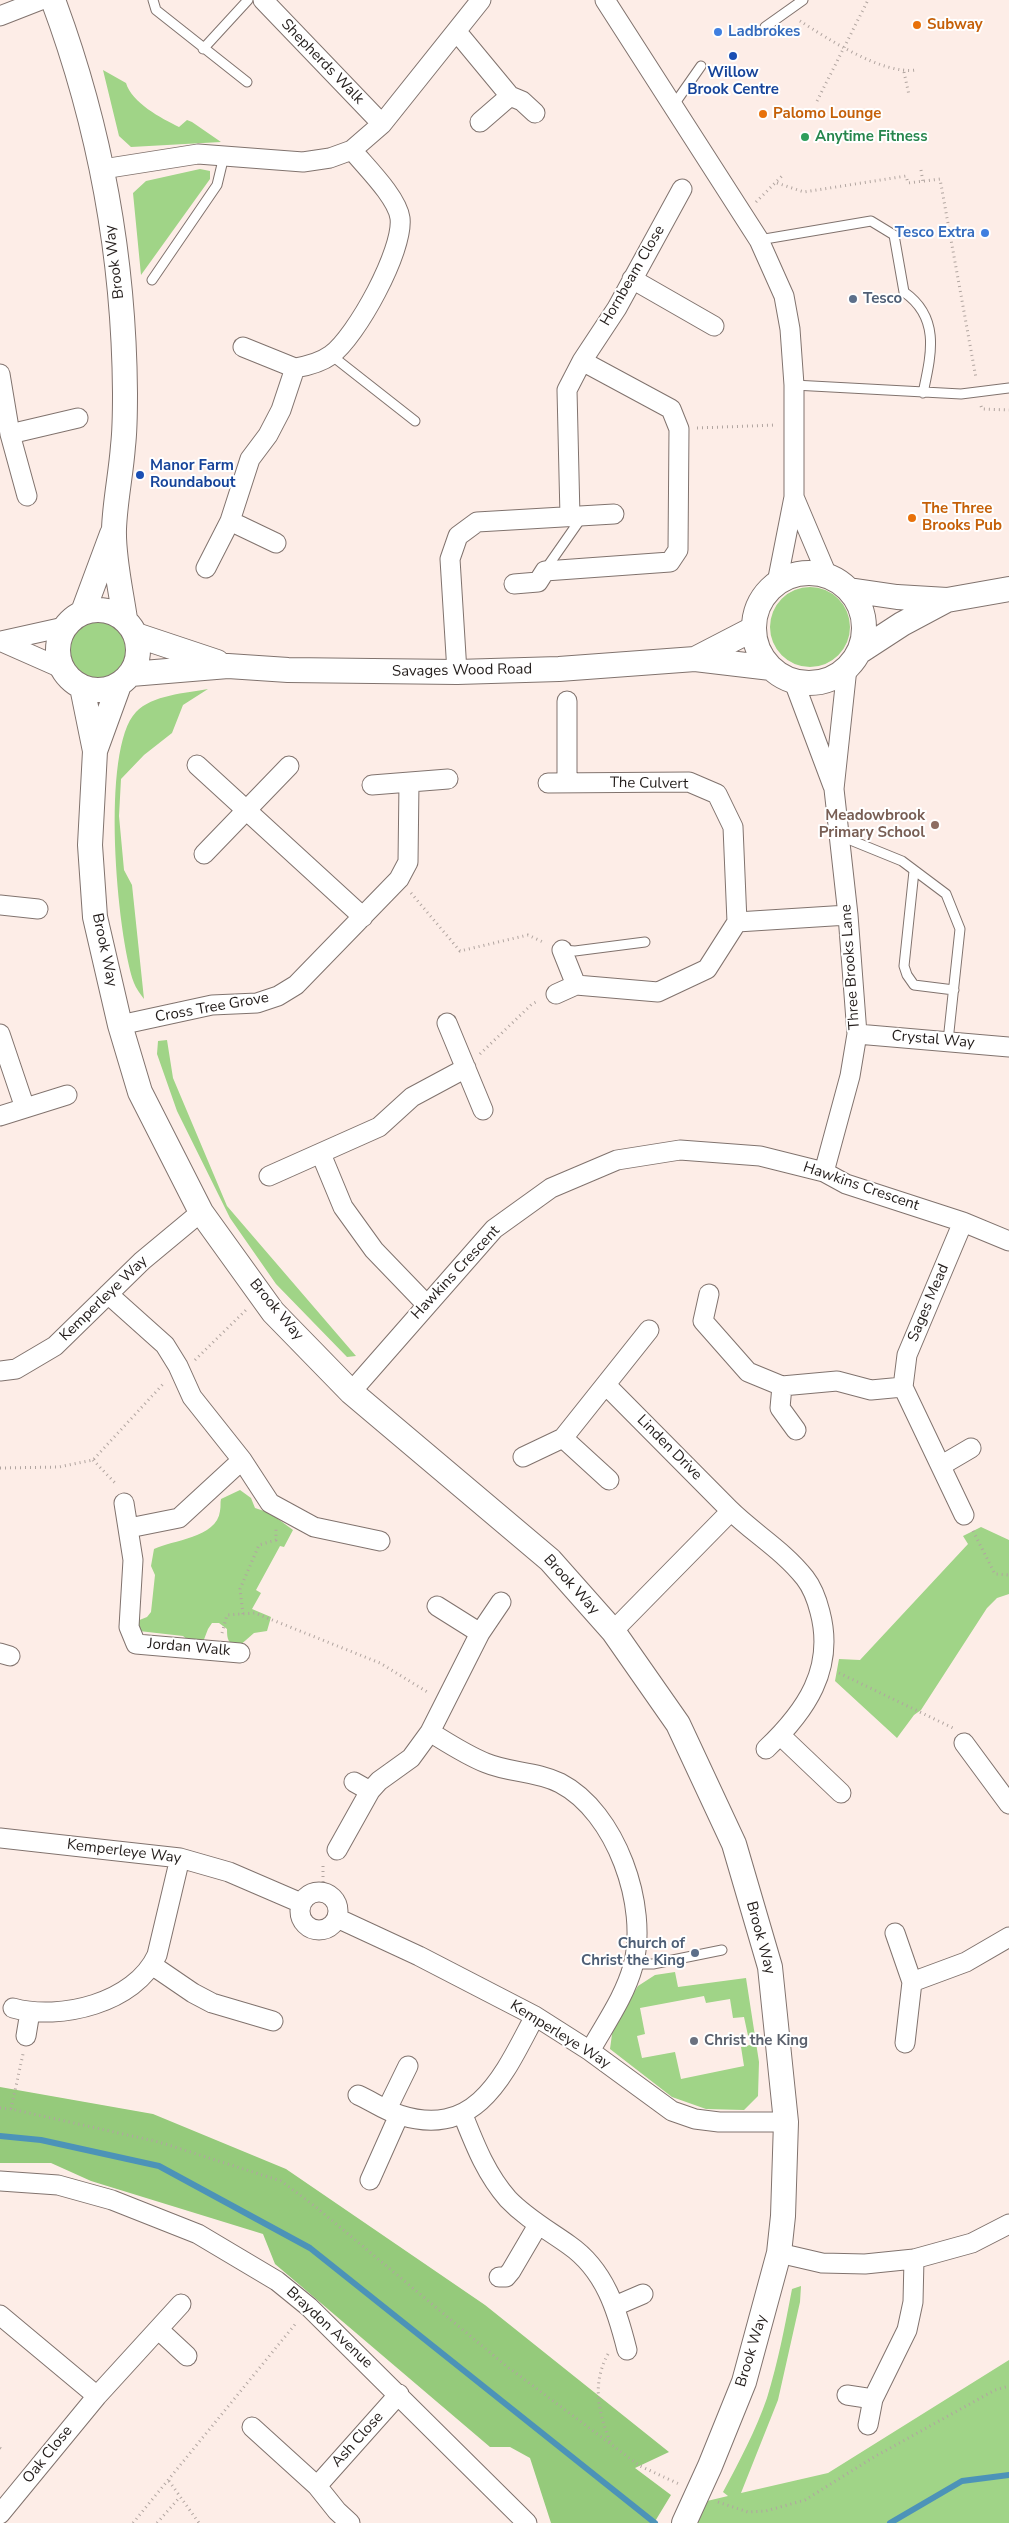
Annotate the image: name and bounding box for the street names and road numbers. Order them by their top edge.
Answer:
street label: Shepherds Walk [277,16,367,108]
street label: Hornbeam Close [597,223,669,329]
street label: Brook Way [102,224,128,300]
street label: Savages Wood Road [392,661,532,681]
street label: The Culvert [610,774,688,794]
street label: Three Brooks Lane [838,904,864,1030]
street label: Brook Way [87,912,121,988]
street label: Cross Tree Grove [154,989,270,1027]
street label: Crystal Way [891,1027,975,1053]
street label: Hawkins Crescent [801,1159,921,1215]
street label: Hawkins Crescent [408,1222,504,1324]
street label: Kemperleye Way [56,1253,152,1345]
street label: Sages Mead [905,1262,953,1344]
street label: Brook Way [245,1276,307,1344]
street label: Linden Drive [633,1412,705,1484]
street label: Brook Way [539,1551,603,1619]
street label: Jordan Walk [147,1635,231,1661]
street label: Kemperleye Way [66,1836,182,1868]
street label: Brook Way [742,1900,778,1976]
street label: Kemperleye Way [506,1997,614,2073]
street label: Braydon Avenue [282,2283,376,2373]
street label: Brook Way [732,2313,772,2389]
street label: Ash Close [328,2409,388,2471]
street label: Oak Close [19,2423,77,2487]

